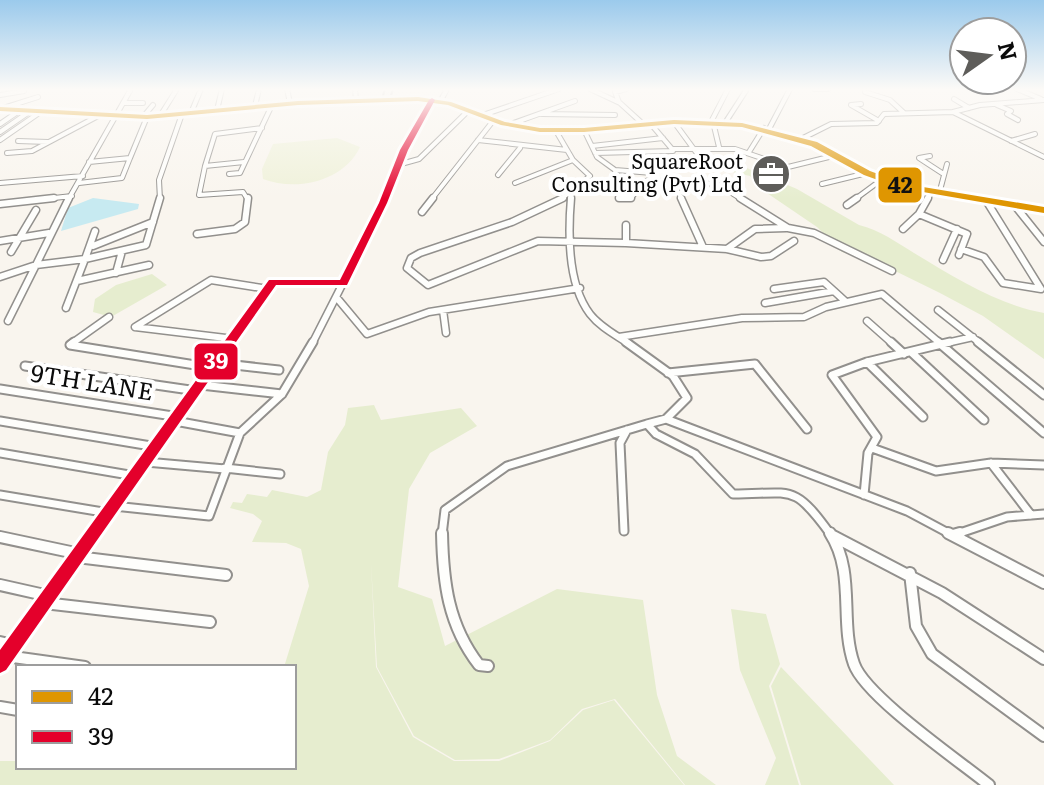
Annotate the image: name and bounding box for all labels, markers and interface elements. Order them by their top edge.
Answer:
north arrow [948,16,1028,96]
text: N [991,38,1027,64]
place label: SquareRoot Consulting (Pvt) Ltd [552,145,743,198]
office icon: SquareRoot Consulting (Pvt) Ltd [750,153,792,195]
line badge: 42 [877,166,923,204]
text: 42 [887,167,913,200]
line badge: 39 [193,342,239,381]
text: 39 [204,343,228,376]
street label: 9TH LANE [29,354,156,407]
legend [16,665,296,769]
text: 42 [88,677,113,712]
text: 39 [88,717,114,752]

